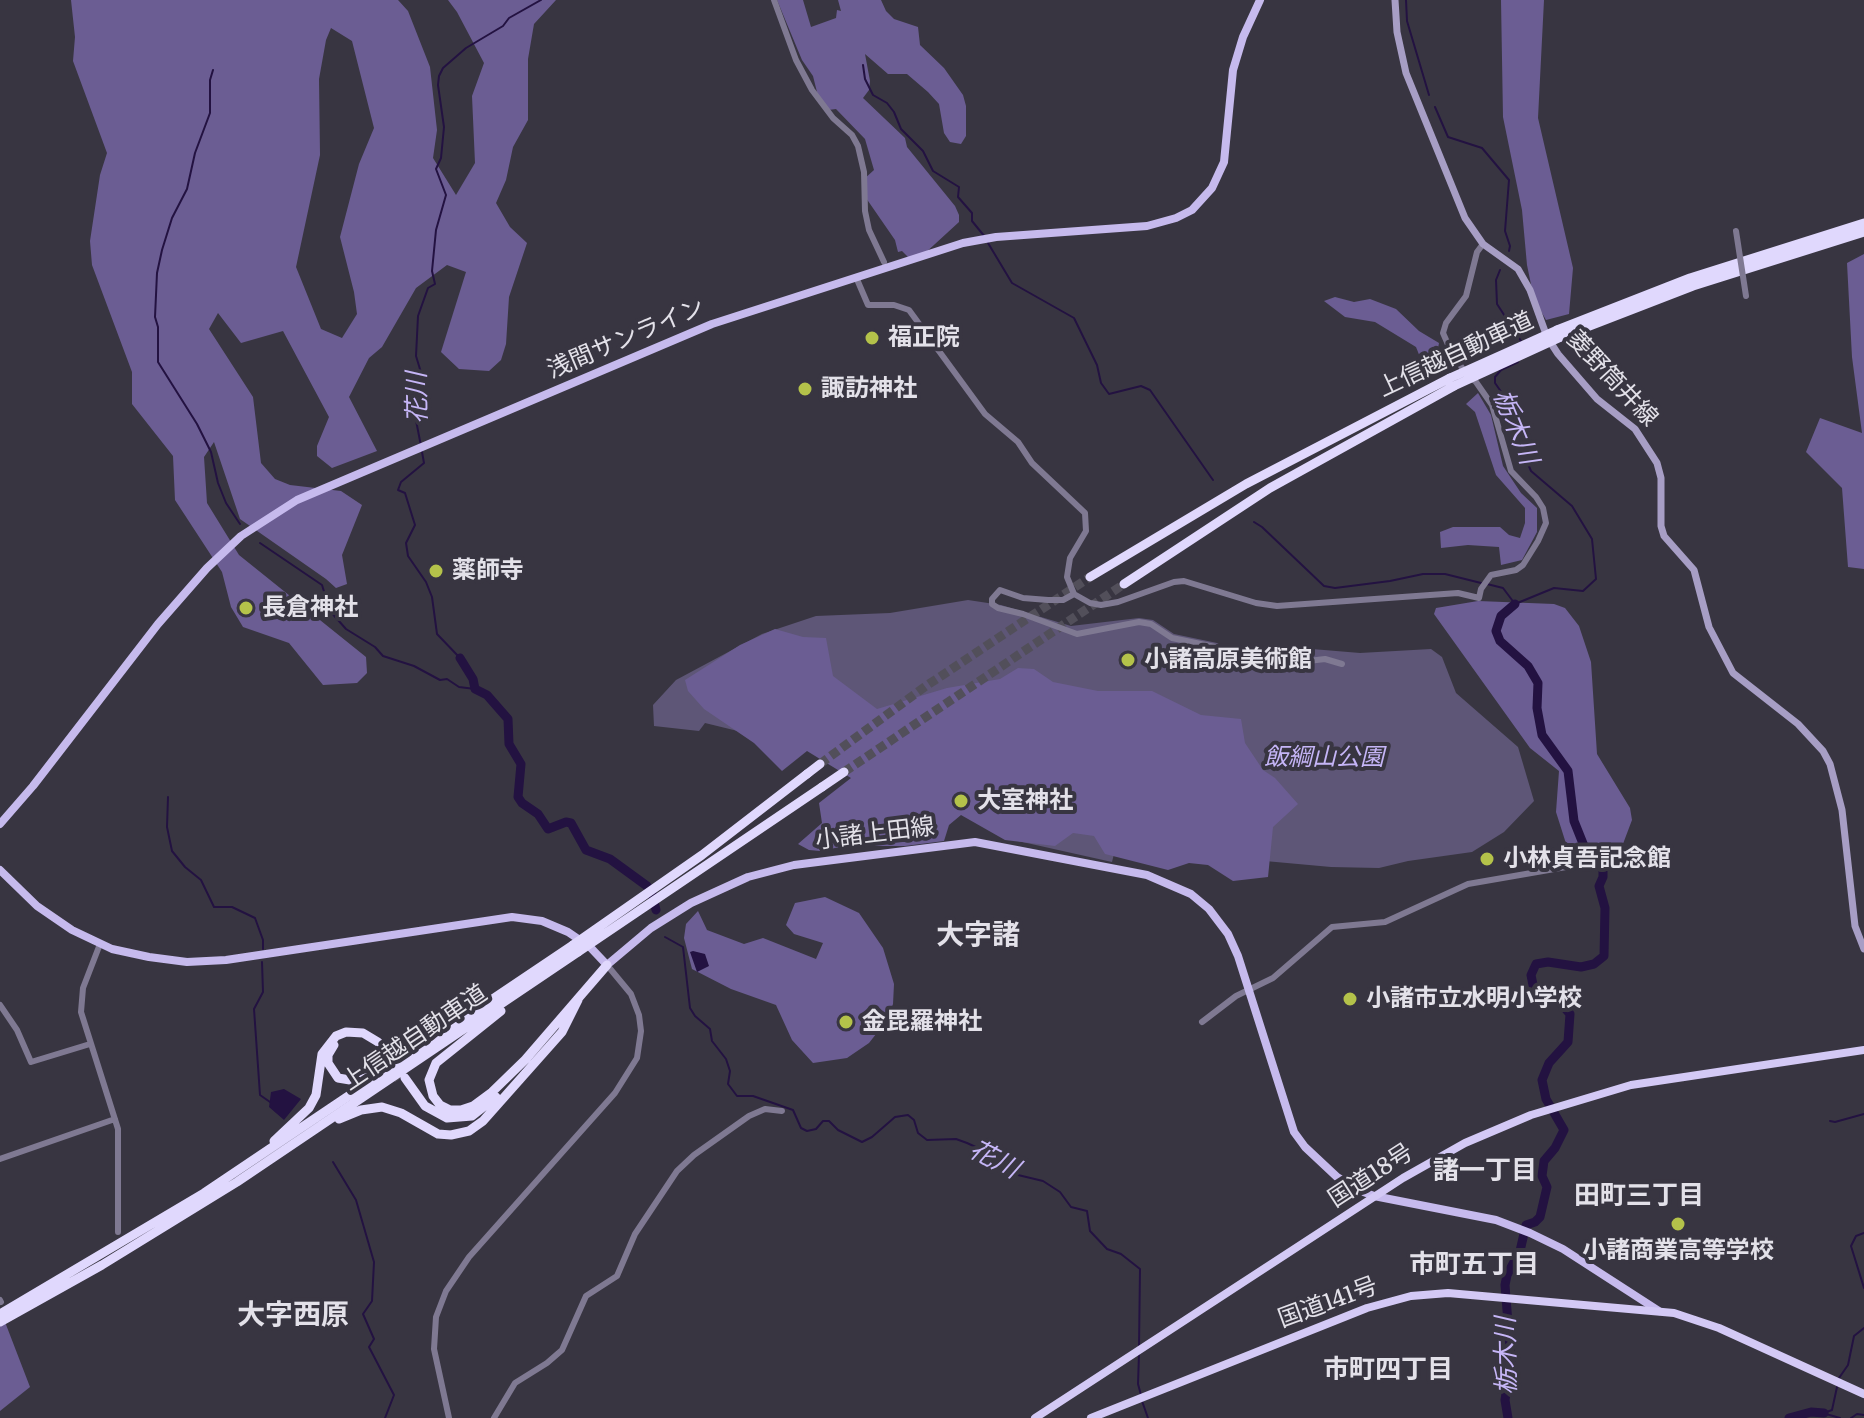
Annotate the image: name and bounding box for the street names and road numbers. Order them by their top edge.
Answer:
street label: 浅間サンライン [543,293,709,385]
street label: 上信越自動車道 [1374,306,1538,404]
street label: 菱野筒井線 [1561,325,1663,433]
street label: 小諸上田線 [814,812,936,856]
street label: 上信越自動車道 [337,979,493,1097]
street label: 国道18号 [1323,1138,1419,1214]
street label: 国道141号 [1274,1272,1382,1334]

